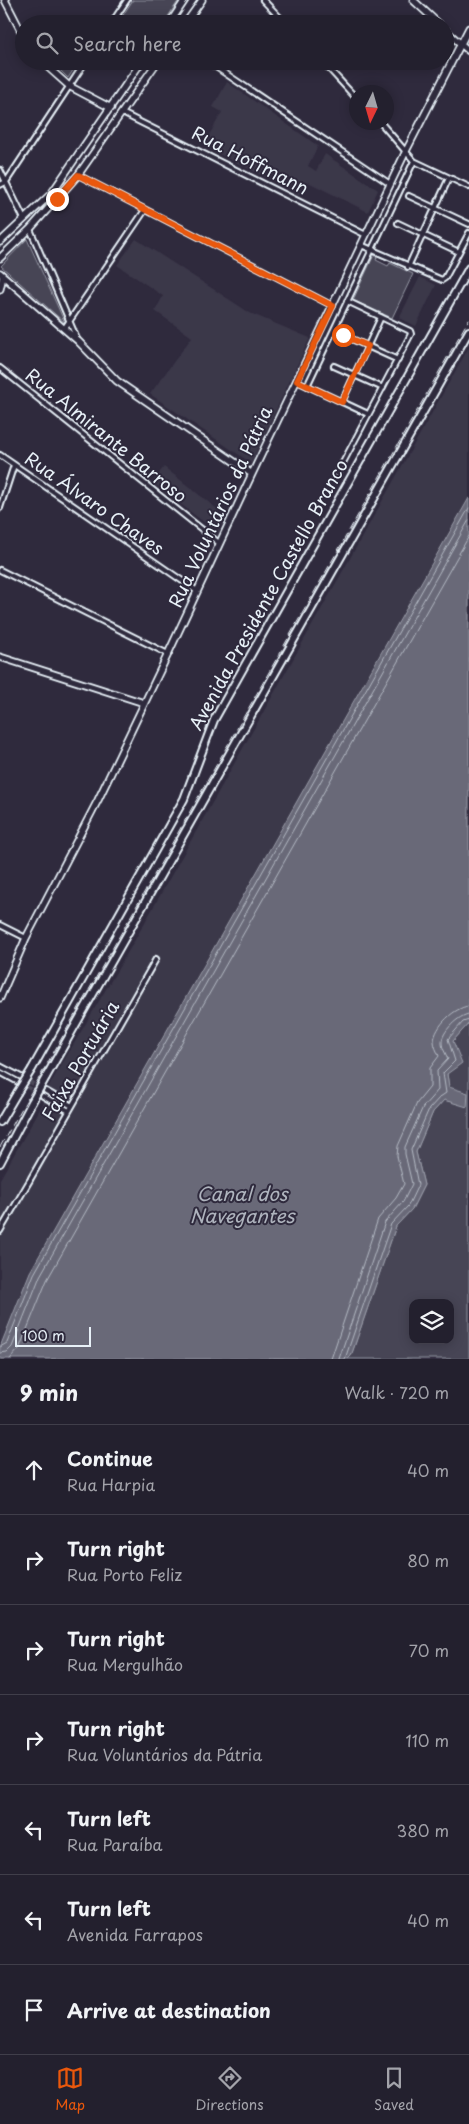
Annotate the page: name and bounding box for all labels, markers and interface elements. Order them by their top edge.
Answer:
search box [15,15,454,70]
icon: search [33,29,61,57]
text: Search here [73,29,182,57]
north arrow [349,85,394,130]
street label: Rua Hoffmann [188,119,314,201]
route end [46,188,69,211]
route start [332,324,355,347]
street label: Rua Almirante Barroso [20,361,194,509]
street label: Rua Voluntários da Pátria [161,400,279,612]
street label: Rua Álvaro Chaves [20,445,170,561]
street label: Avenida Presidente Castello Branco [182,454,354,735]
street label: Faixa Portuária [34,995,125,1125]
water label: Canal dos Navegantes [190,1179,296,1229]
map controls [409,1299,454,1344]
button: layers [409,1299,454,1344]
scale bar [15,1324,91,1347]
text: 100 m [22,1325,65,1346]
text: 9 min [20,1376,78,1408]
text: Walk · 720 m [345,1380,449,1404]
text: Continue [67,1444,153,1472]
icon: ahead [20,1456,48,1484]
text: 40 m [407,1458,449,1482]
text: Rua Harpia [67,1472,155,1496]
text: Turn right [67,1534,165,1562]
icon: right [20,1546,48,1574]
text: 80 m [407,1548,449,1572]
text: Rua Porto Feliz [67,1562,182,1586]
text: Turn right [67,1624,165,1652]
icon: right [20,1636,48,1664]
text: 70 m [409,1638,449,1662]
text: Rua Mergulhão [67,1652,183,1676]
text: Turn right [67,1714,165,1742]
icon: right [20,1726,48,1754]
text: 110 m [406,1728,449,1752]
text: Rua Voluntários da Pátria [67,1742,262,1766]
text: Turn left [67,1804,151,1832]
icon: left [20,1816,48,1844]
text: 380 m [397,1818,449,1842]
text: Rua Paraíba [67,1832,163,1856]
text: Turn left [67,1894,151,1922]
icon: left [20,1906,48,1934]
text: 40 m [407,1908,449,1932]
text: Avenida Farrapos [67,1922,203,1946]
icon: arrive [20,1996,48,2024]
text: Arrive at destination [67,1996,271,2024]
tab: Map [55,2064,85,2115]
tab: Directions [196,2064,264,2115]
tab: Saved [374,2064,414,2115]

